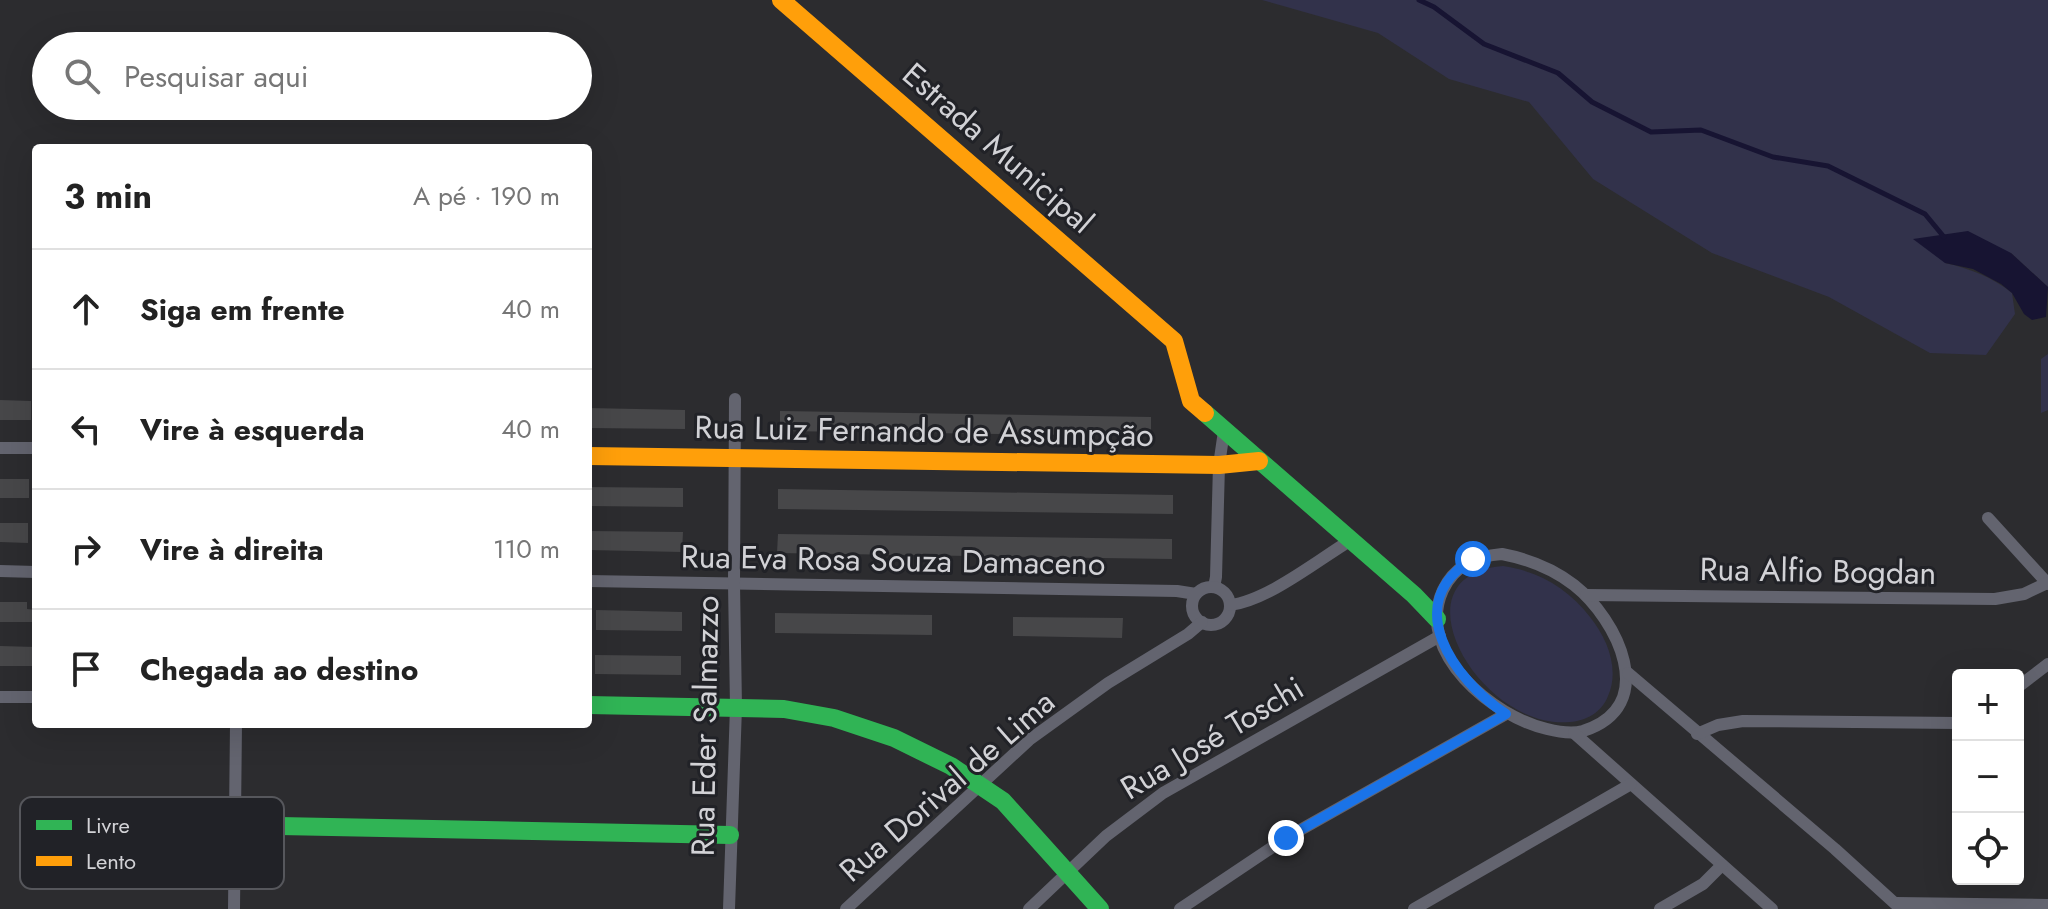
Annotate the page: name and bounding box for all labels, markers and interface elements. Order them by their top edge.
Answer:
search box [32,32,592,120]
street label: Estrada Municipal [892,52,1104,244]
icon: search [60,54,104,98]
text: Pesquisar aqui [124,55,309,98]
text: 3 min [64,172,152,221]
text: A pé · 190 m [413,177,560,215]
icon: ahead [64,287,108,331]
text: Siga em frente [140,288,345,331]
text: 40 m [501,290,560,328]
street label: Rua Luiz Fernando de Assumpção [694,404,1154,458]
icon: left [64,407,108,451]
text: Vire à esquerda [140,408,365,451]
text: 40 m [501,410,560,448]
icon: right [64,527,108,571]
text: Vire à direita [140,528,324,571]
text: 110 m [493,530,560,568]
street label: Rua Eva Rosa Souza Damaceno [680,533,1106,587]
route start [1455,541,1491,577]
street label: Rua Alfio Bogdan [1699,546,1937,596]
street label: Rua Eder Salmazzo [680,595,730,857]
icon: arrive [64,647,108,691]
text: Chegada ao destino [140,648,418,691]
street label: Rua José Toschi [1112,665,1312,811]
map controls [1952,669,2024,885]
button: + [1952,669,2024,741]
street label: Rua Dorival de Lima [829,679,1065,893]
button: − [1952,741,2024,813]
legend [20,797,284,889]
text: Livre [86,809,130,841]
button: locate [1952,813,2024,885]
route end [1268,820,1304,856]
text: Lento [86,845,136,877]

